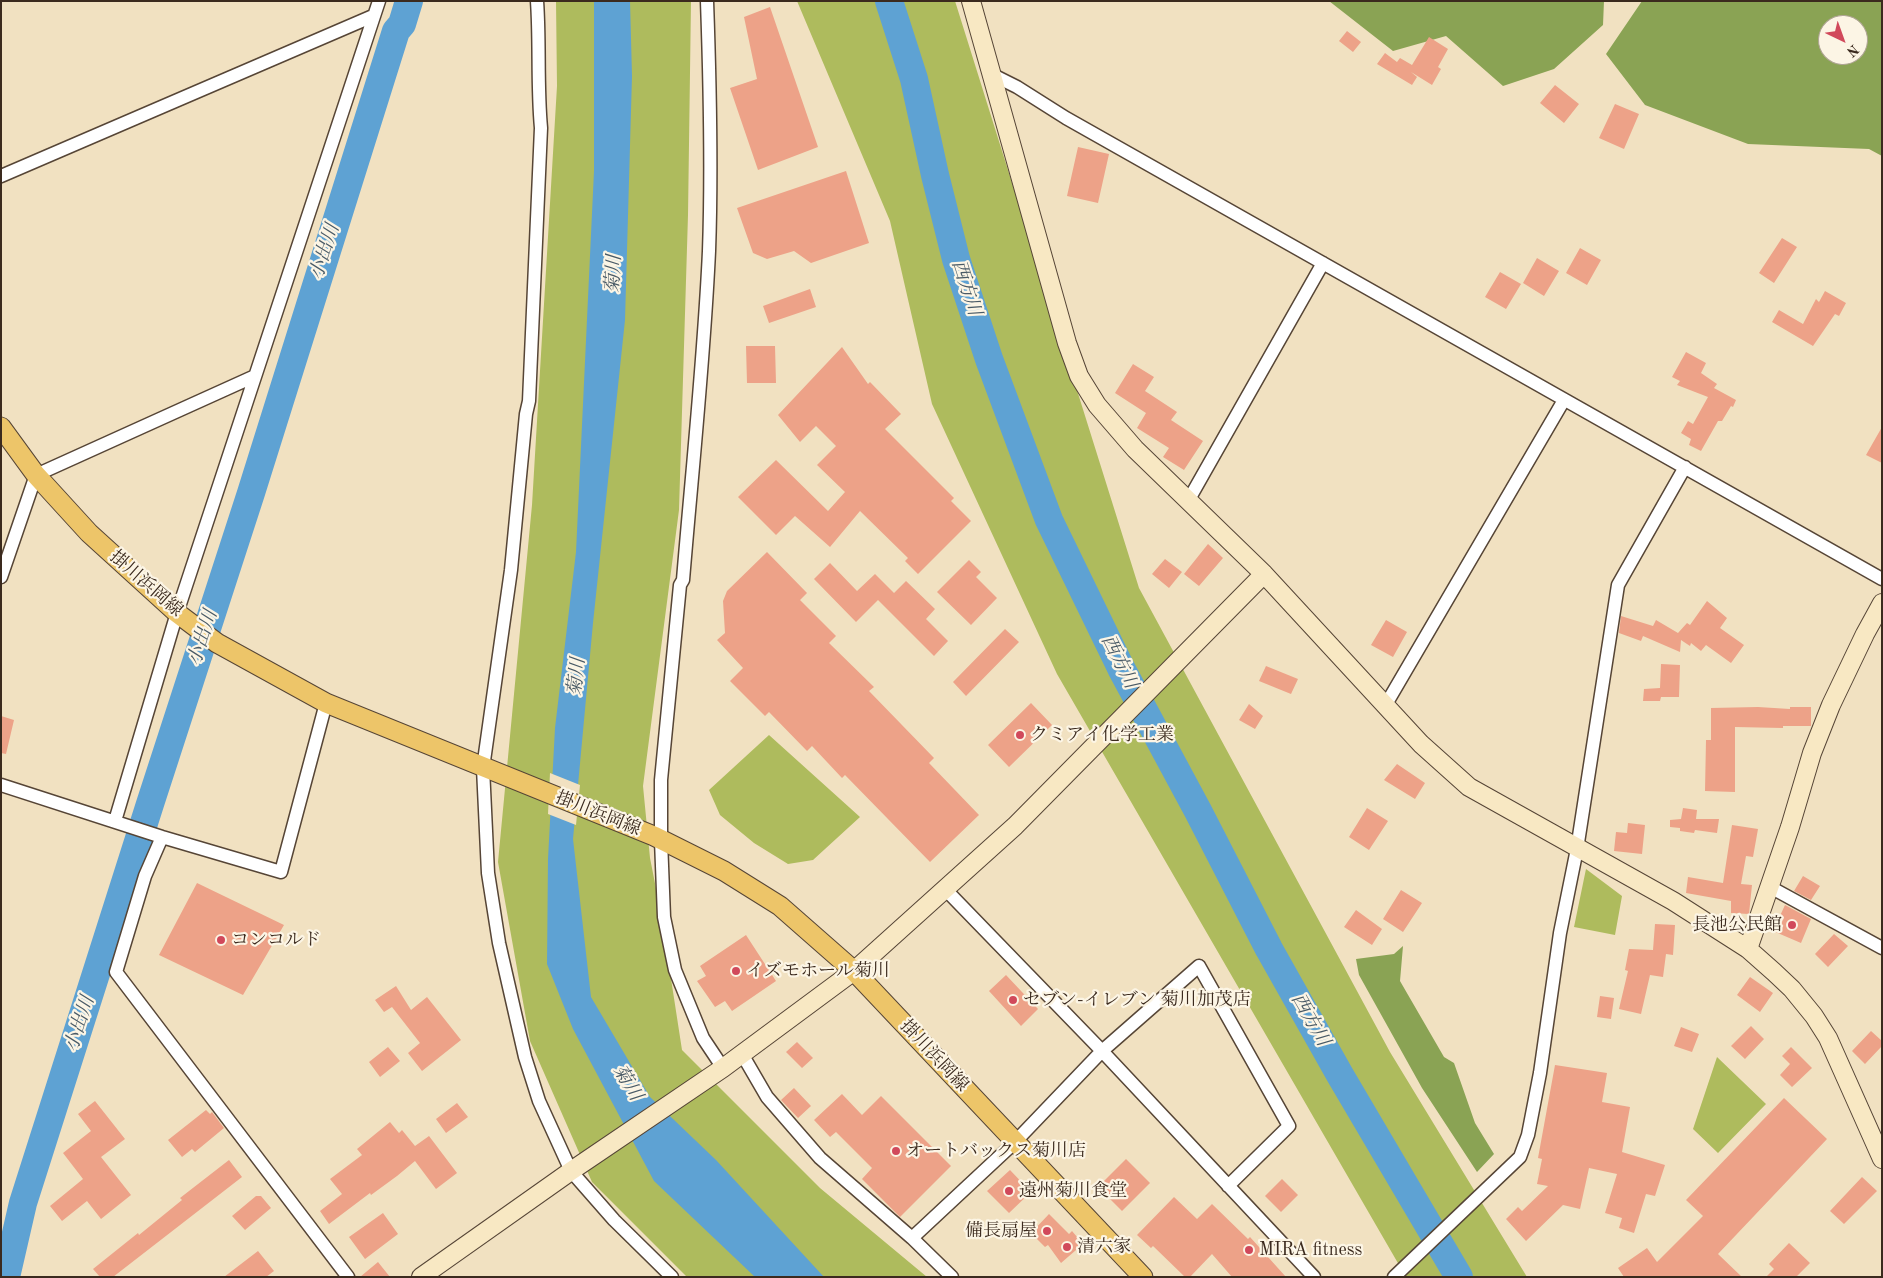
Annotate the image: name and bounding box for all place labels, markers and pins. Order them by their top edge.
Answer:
place label: クミアイ化学工業 [1030,724,1174,746]
marker: クミアイ化学工業 [1014,729,1026,741]
place label: 長池公民館 [1692,914,1782,936]
marker: 長池公民館 [1786,919,1798,931]
place label: コンコルド [231,929,321,951]
marker: コンコルド [215,934,227,946]
place label: イズモホール菊川 [746,960,890,982]
marker: イズモホール菊川 [730,965,742,977]
place label: セブン-イレブン 菊川加茂店 [1023,989,1251,1011]
marker: セブン-イレブン 菊川加茂店 [1007,994,1019,1006]
place label: オートバックス菊川店 [906,1140,1086,1162]
marker: オートバックス菊川店 [890,1145,902,1157]
place label: 遠州菊川食堂 [1019,1180,1127,1202]
marker: 遠州菊川食堂 [1003,1185,1015,1197]
place label: 備長扇屋 [965,1220,1037,1242]
marker: 備長扇屋 [1041,1225,1053,1237]
place label: 清六家 [1077,1236,1131,1258]
place label: MIRA fitness [1259,1239,1362,1261]
marker: 清六家 [1061,1241,1073,1253]
marker: MIRA fitness [1243,1244,1255,1256]

